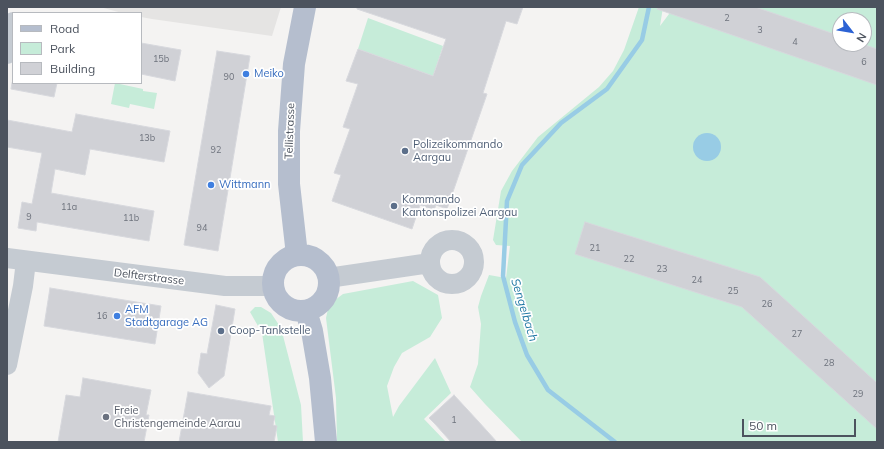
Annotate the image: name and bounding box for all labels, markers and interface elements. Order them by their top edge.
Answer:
legend [12,12,142,84]
north arrow [832,12,872,52]
house number: 2 [724,13,730,23]
text: Road [50,21,79,36]
house number: 3 [757,25,763,35]
text: N [853,30,870,45]
house number: 4 [792,37,798,47]
text: Park [50,41,75,56]
house number: 15b [153,54,169,64]
house number: 6 [861,57,867,67]
text: Building [50,61,95,76]
place label: Meiko [254,67,284,81]
marker: Meiko [241,69,251,79]
house number: 90 [224,72,234,82]
street label: Tellistrasse [282,103,298,159]
house number: 13b [139,133,155,143]
place label: Polizeikommando Aargau [413,138,503,164]
house number: 92 [211,145,221,155]
marker: Polizeikommando Aargau [400,146,410,156]
place label: Wittmann [219,178,271,192]
marker: Wittmann [206,180,216,190]
place label: Kommando Kantonspolizei Aargau [402,193,517,219]
marker: Kommando Kantonspolizei Aargau [389,201,399,211]
house number: 11a [61,202,77,212]
house number: 9 [26,212,32,222]
house number: 11b [123,213,139,223]
house number: 94 [197,223,207,233]
house number: 21 [590,243,600,253]
house number: 22 [624,254,634,264]
house number: 23 [657,264,667,274]
street label: Delfterstrasse [113,266,185,288]
house number: 24 [692,275,702,285]
water label: Sengelbach [508,277,540,343]
house number: 25 [728,286,738,296]
house number: 26 [762,299,772,309]
place label: AFM Stadtgarage AG [125,303,208,329]
house number: 16 [97,311,107,321]
marker: AFM Stadtgarage AG [112,311,122,321]
place label: Coop-Tankstelle [229,324,310,338]
marker: Coop-Tankstelle [216,326,226,336]
house number: 27 [792,329,802,339]
house number: 28 [824,358,834,368]
house number: 29 [853,389,863,399]
place label: Freie Christengemeinde Aarau [114,404,241,430]
scale bar [744,411,858,437]
marker: Freie Christengemeinde Aarau [101,412,111,422]
house number: 1 [451,415,457,425]
text: 50 m [749,418,777,433]

